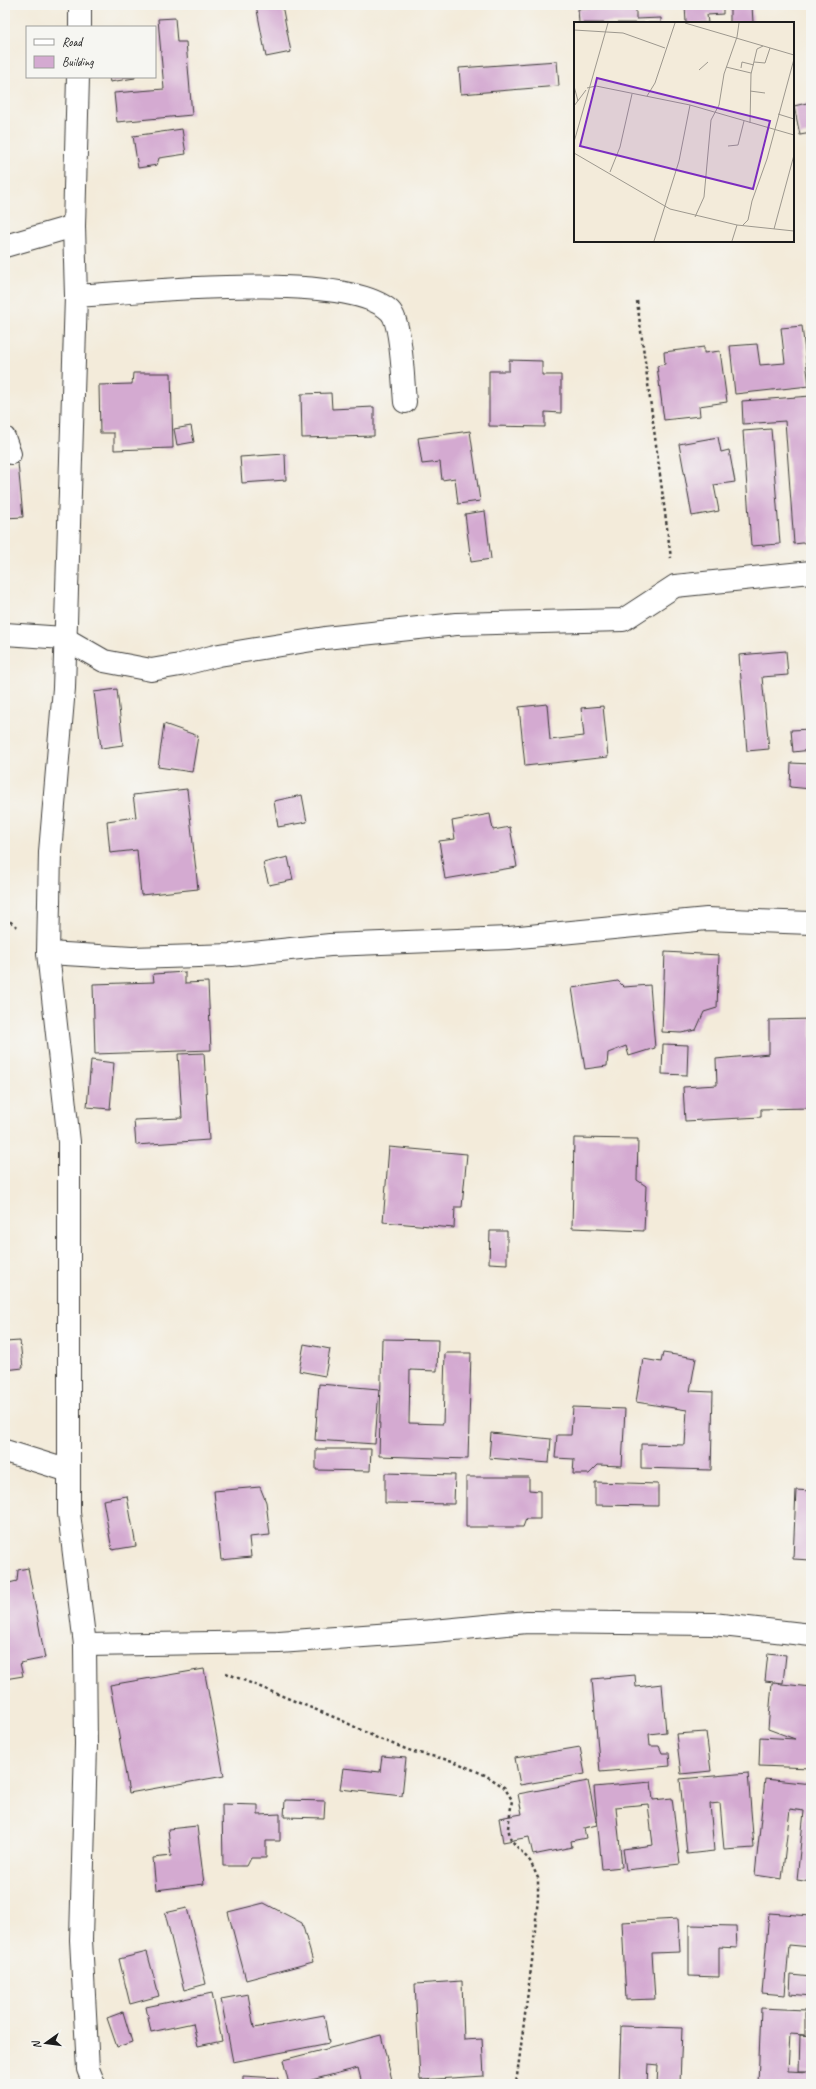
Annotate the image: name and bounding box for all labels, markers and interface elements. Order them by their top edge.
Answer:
inset map [574,22,794,242]
legend [26,26,156,78]
text: Road [62,34,84,50]
text: Building [62,54,94,70]
north arrow [26,2023,66,2063]
text: N [28,2038,44,2050]

